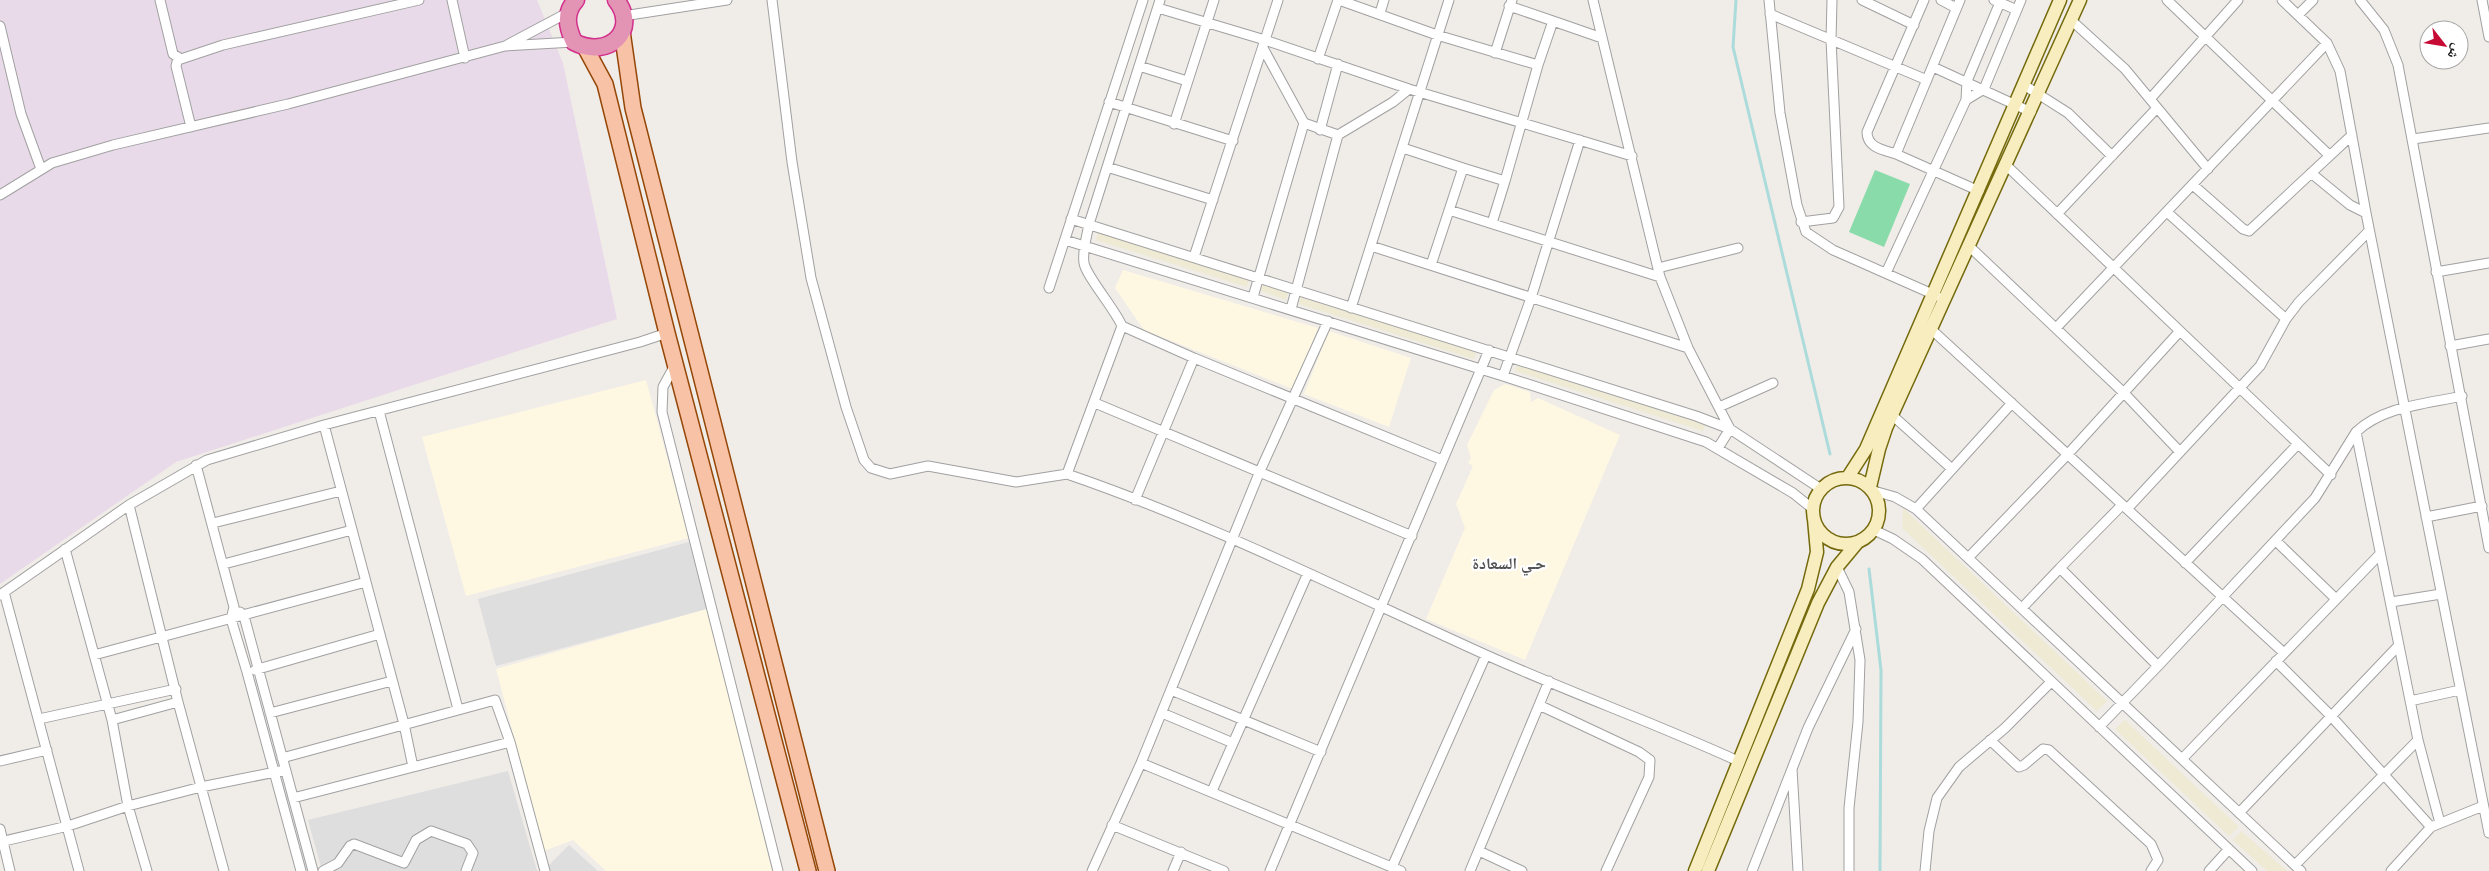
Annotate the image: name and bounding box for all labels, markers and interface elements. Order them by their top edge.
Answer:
north arrow [2419,20,2469,70]
text: ش [2444,41,2467,63]
district label: حـي السعادة [1472,553,1546,576]

